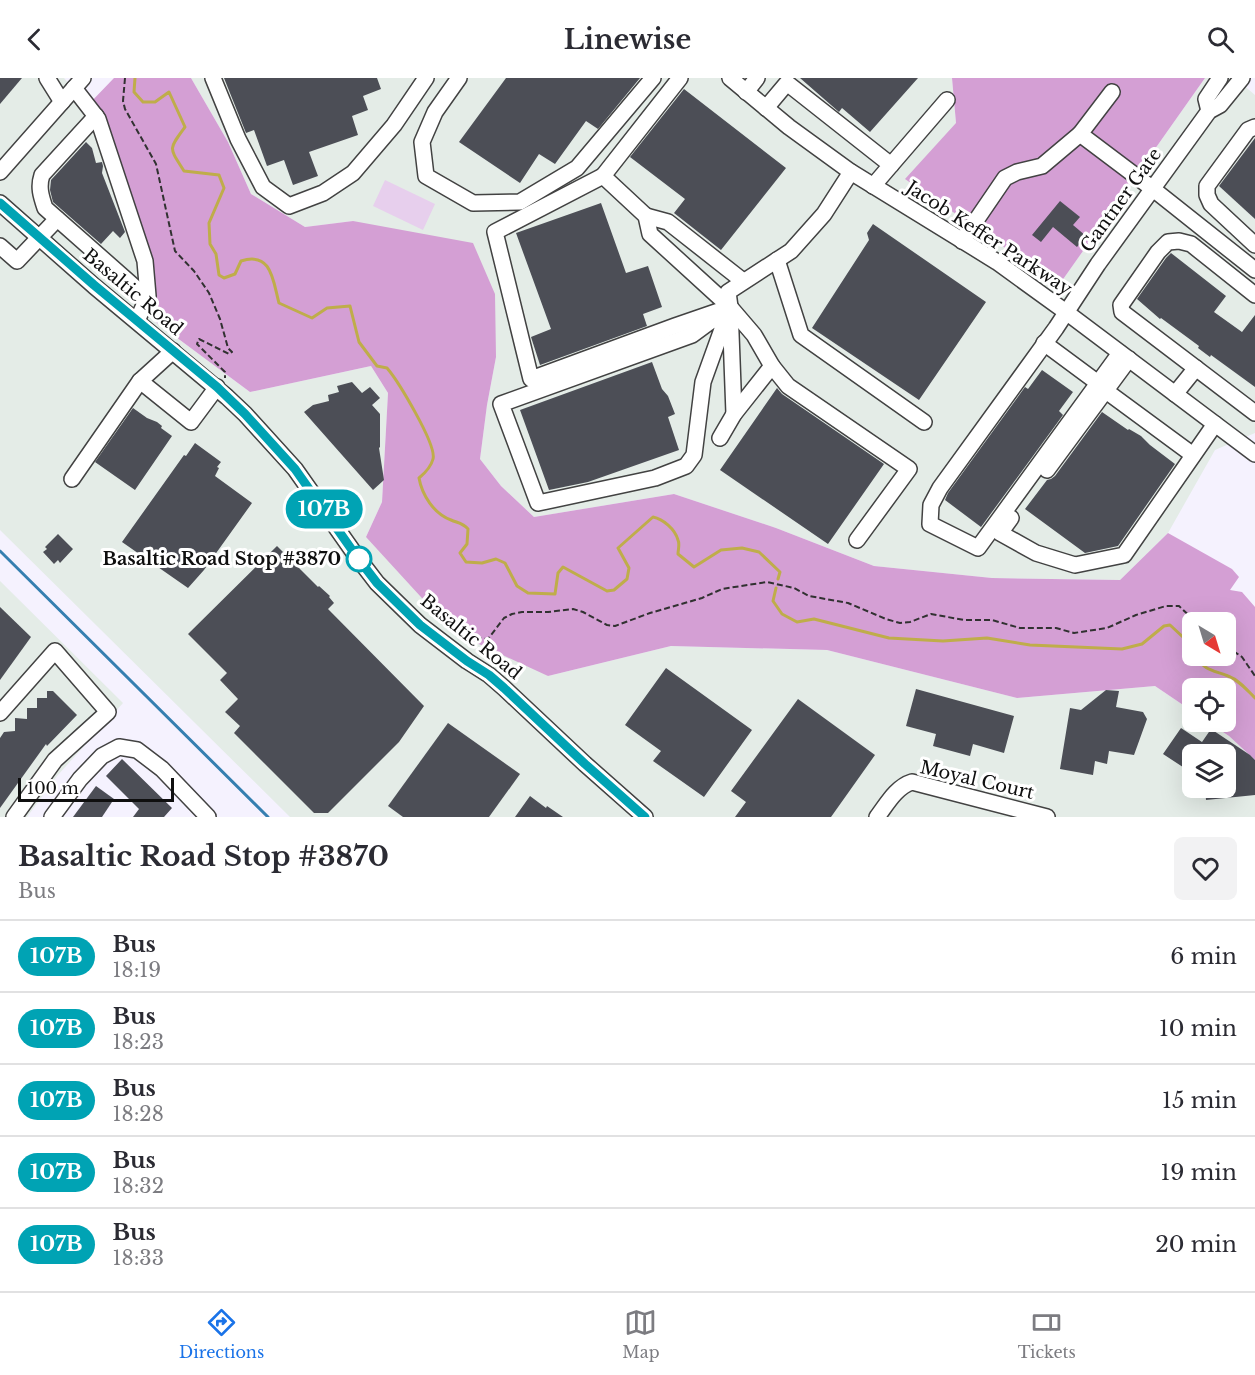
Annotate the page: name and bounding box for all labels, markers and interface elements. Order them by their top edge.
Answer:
icon: back [18,23,51,56]
text: Linewise [564,23,691,56]
icon: search [1204,23,1237,56]
street label: Gantner Gate [1076,144,1166,256]
street label: Jacob Keffer Parkway [900,175,1076,300]
street label: Basaltic Road [79,244,187,340]
line badge: 107B [282,490,366,528]
text: 107B [298,496,350,522]
marker: Basaltic Road Stop #3870 [346,546,372,572]
place label: Basaltic Road Stop #3870 [103,548,341,570]
street label: Basaltic Road [416,590,526,684]
north arrow [1182,612,1236,666]
map controls [1182,612,1236,798]
button: locate [1182,678,1236,732]
button: layers [1182,744,1236,798]
street label: Moyal Court [918,756,1036,804]
scale bar [18,775,174,802]
text: 100 m [27,778,79,798]
button: heart [1174,837,1237,900]
text: Basaltic Road Stop #3870 [18,839,389,874]
text: Bus [18,879,56,903]
text: Bus [113,931,156,958]
text: 107B [30,943,83,969]
text: 6 min [1170,943,1237,970]
text: 18:19 [113,958,161,982]
text: Bus [113,1003,156,1030]
text: 107B [30,1015,83,1041]
text: 10 min [1159,1015,1237,1042]
text: 18:23 [113,1030,164,1054]
text: Bus [113,1075,156,1102]
text: 107B [30,1087,83,1113]
text: 15 min [1162,1087,1237,1114]
text: 18:28 [113,1102,164,1126]
text: Bus [113,1147,156,1174]
text: 107B [30,1159,83,1185]
text: 19 min [1160,1159,1237,1186]
text: 18:32 [113,1174,164,1198]
text: Bus [113,1219,156,1246]
text: 107B [30,1231,83,1257]
text: 20 min [1155,1231,1237,1258]
text: 18:33 [113,1246,164,1270]
tab: Directions [179,1306,264,1362]
tab: Map [622,1306,660,1362]
tab: Tickets [1018,1306,1076,1362]

